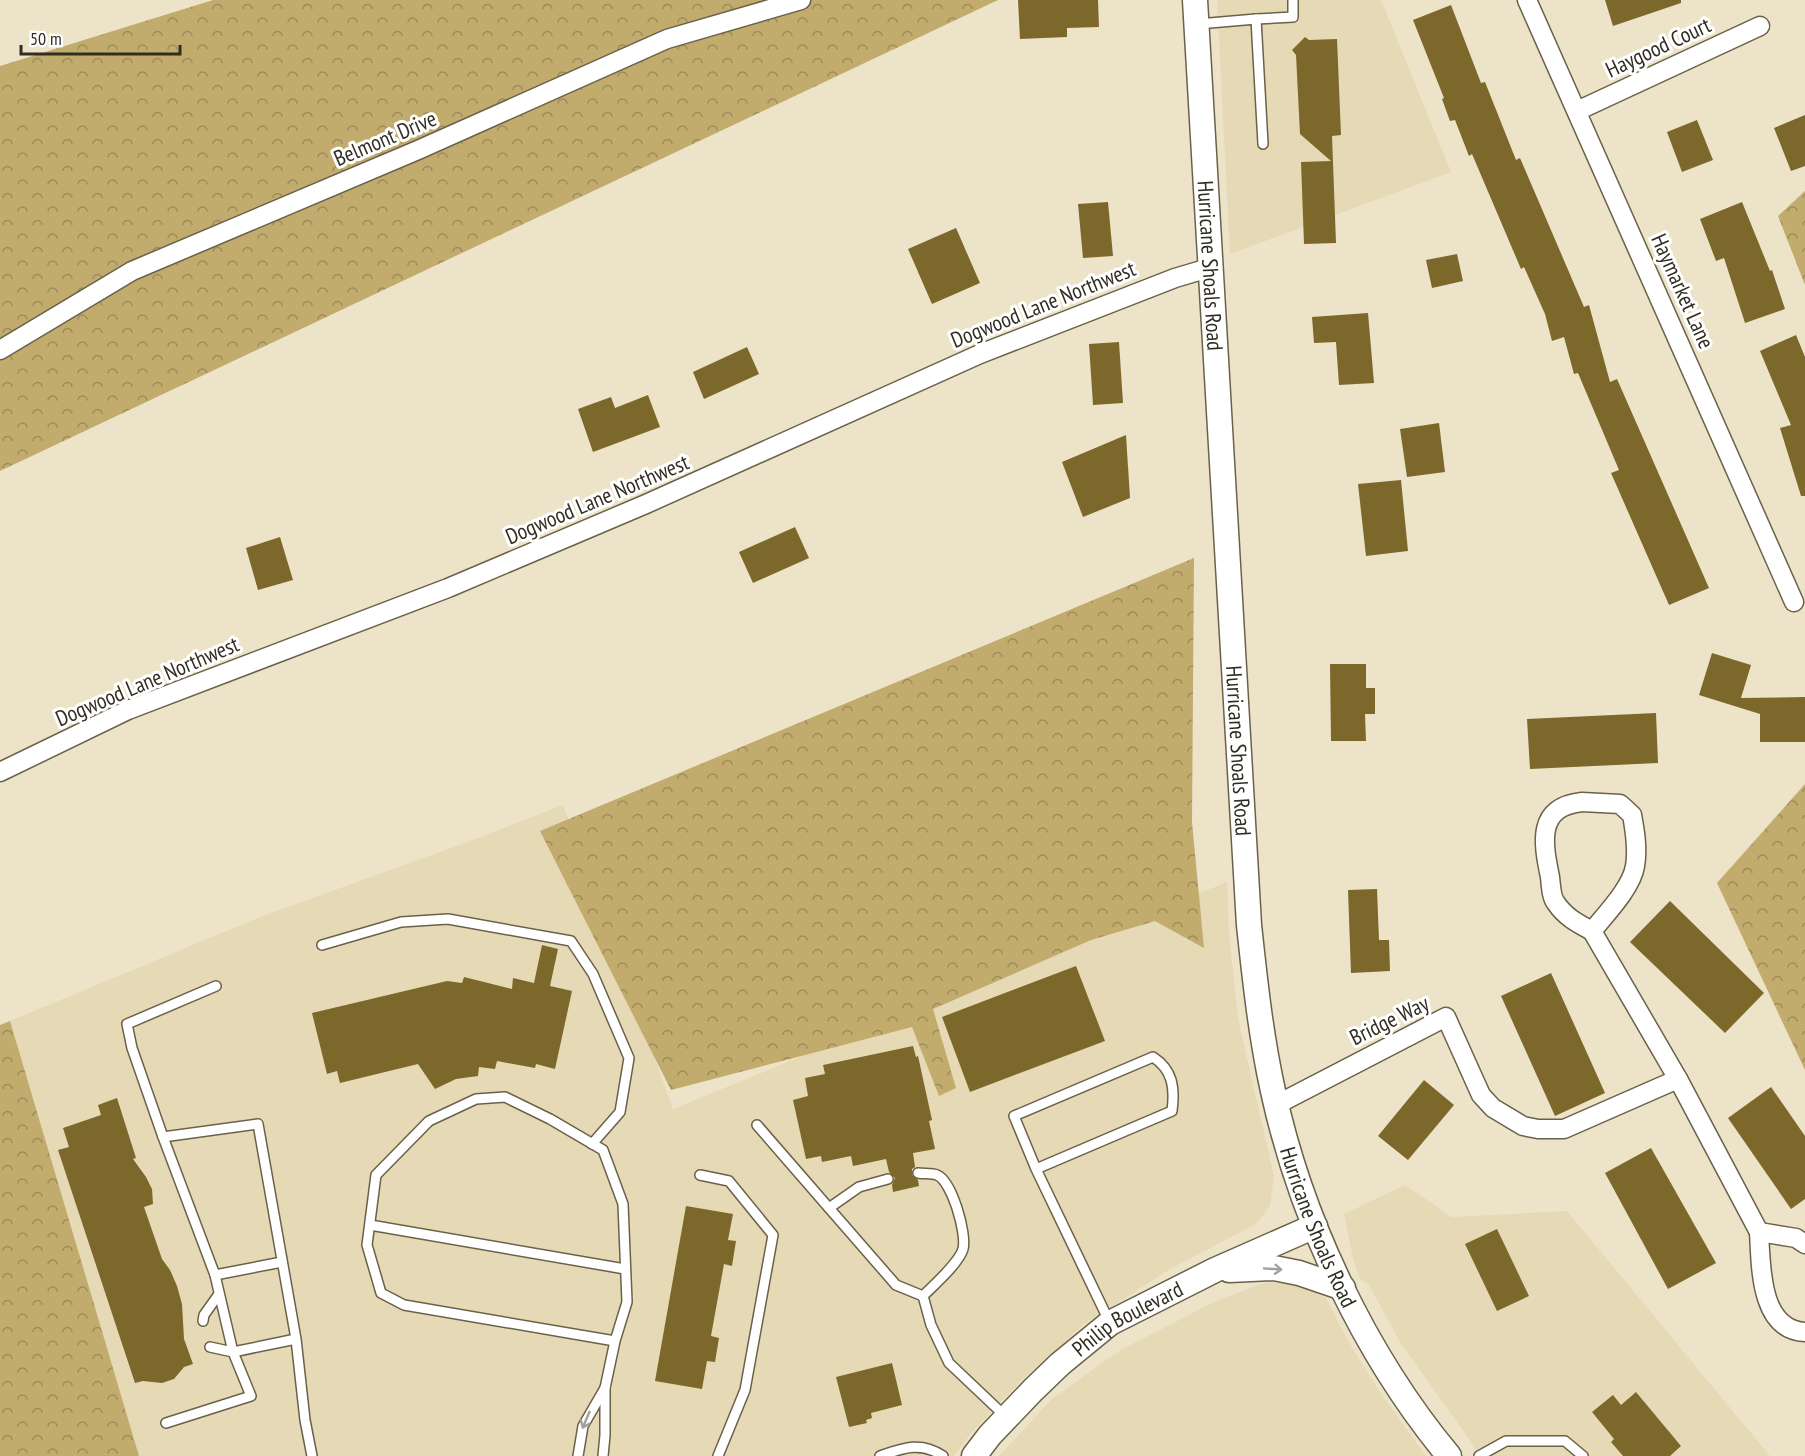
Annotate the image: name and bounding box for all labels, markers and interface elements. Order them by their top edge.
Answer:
street label: Haygood Court [1601,10,1715,84]
scale bar [21,18,180,56]
text: 50 m [30,27,62,50]
street label: Belmont Drive [329,104,441,172]
street label: Hurricane Shoals Road [1192,180,1229,351]
street label: Haymarket Lane [1645,229,1721,353]
street label: Dogwood Lane Northwest [947,254,1139,354]
street label: Dogwood Lane Northwest [501,448,693,550]
street label: Dogwood Lane Northwest [51,630,243,732]
street label: Hurricane Shoals Road [1220,665,1258,837]
street label: Bridge Way [1345,989,1434,1051]
street label: Hurricane Shoals Road [1274,1143,1363,1312]
one-way arrow [1263,1264,1283,1275]
street label: Philip Boulevard [1066,1275,1187,1362]
one-way arrow [580,1410,591,1429]

